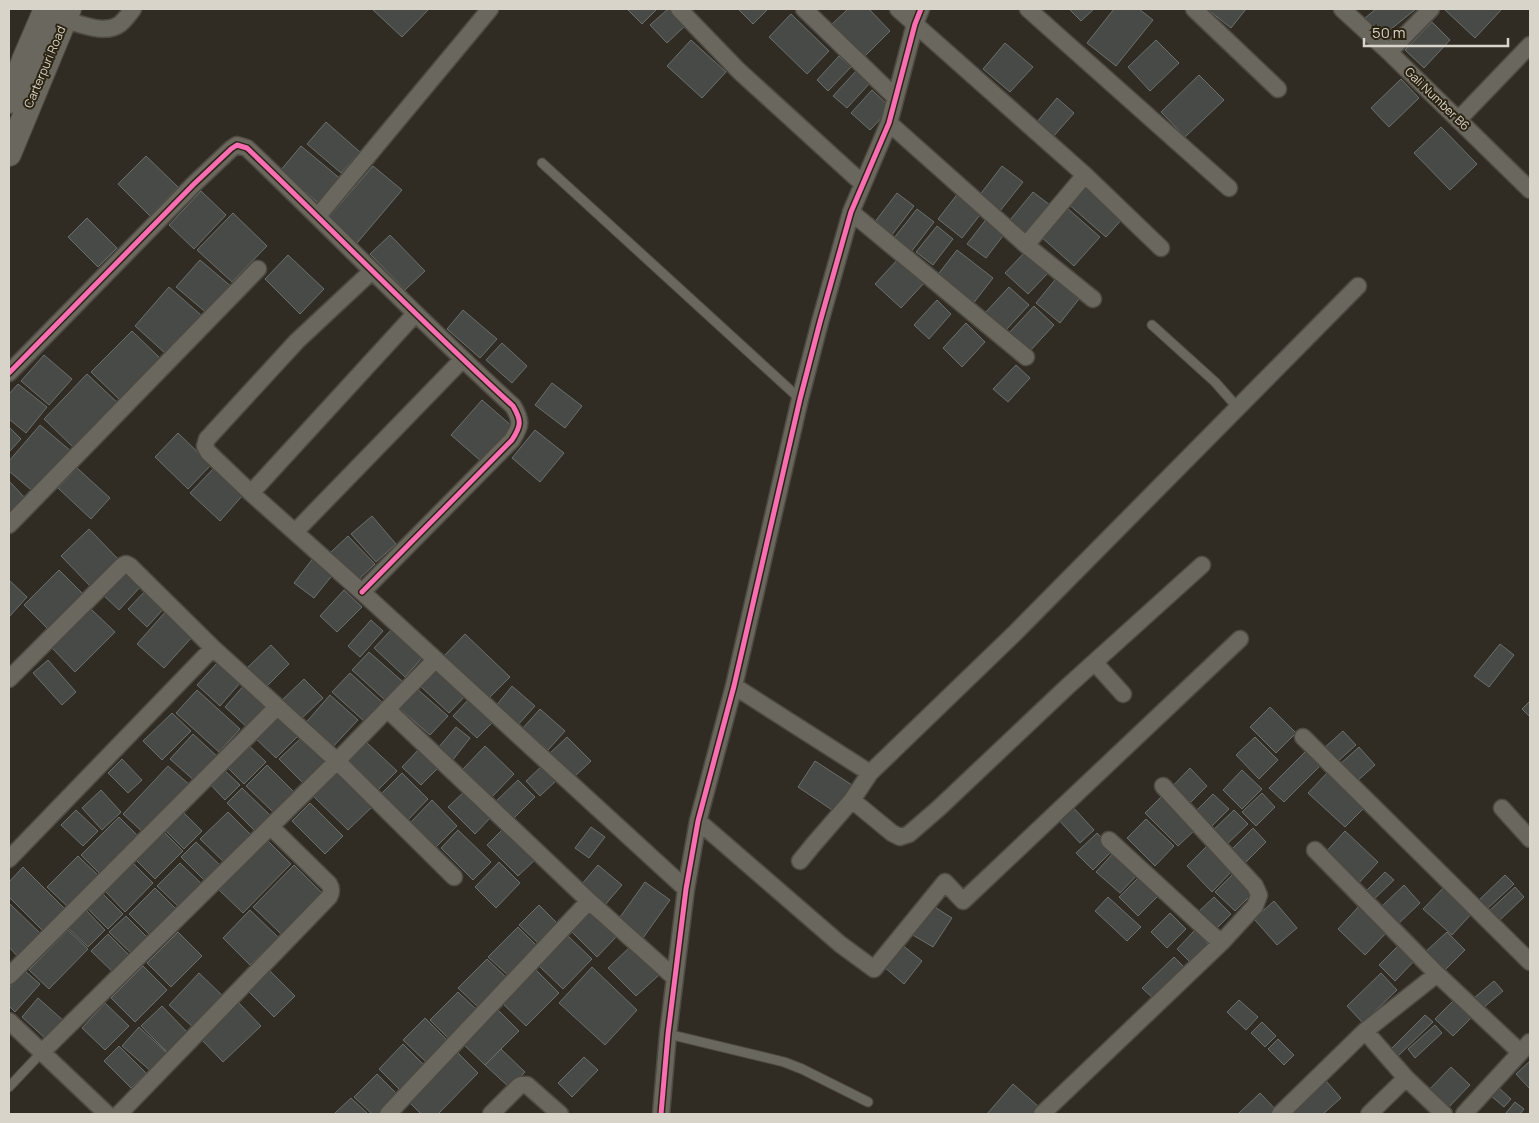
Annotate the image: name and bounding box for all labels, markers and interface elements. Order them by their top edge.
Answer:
scale bar [1364,15,1508,47]
text: 50 m [1372,22,1406,43]
street label: Carterpuri Road [20,23,69,110]
street label: Gali Number B6 [1401,63,1474,134]

